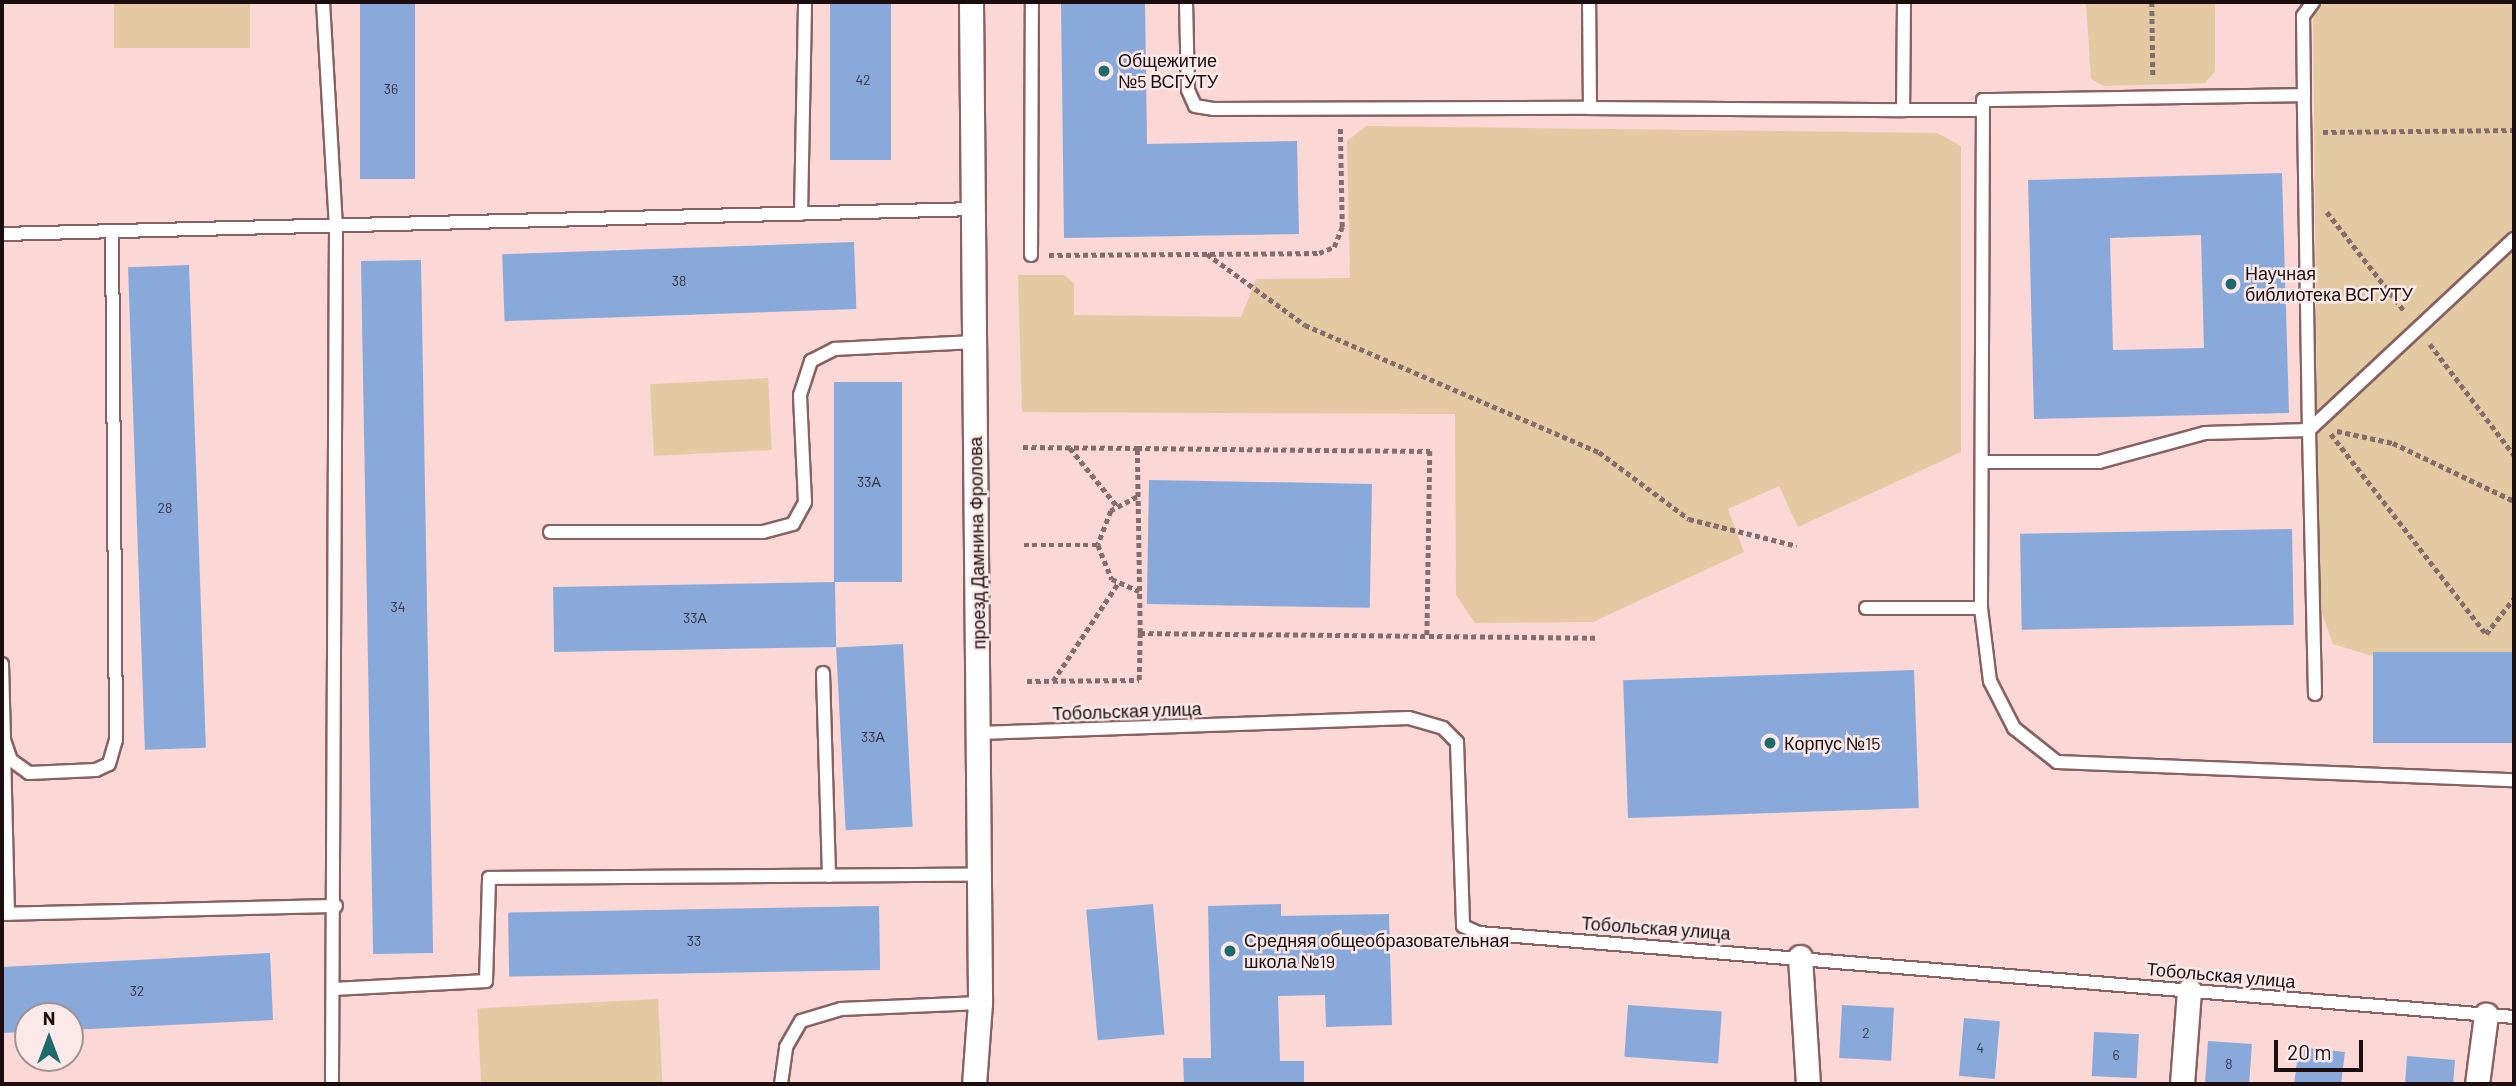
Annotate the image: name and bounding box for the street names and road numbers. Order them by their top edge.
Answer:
street label: проезд Дамнина Фролова [964,436,990,650]
street label: Тобольская улица [1052,698,1202,724]
street label: Тобольская улица [1581,912,1731,944]
street label: Тобольская улица [2146,958,2296,992]

